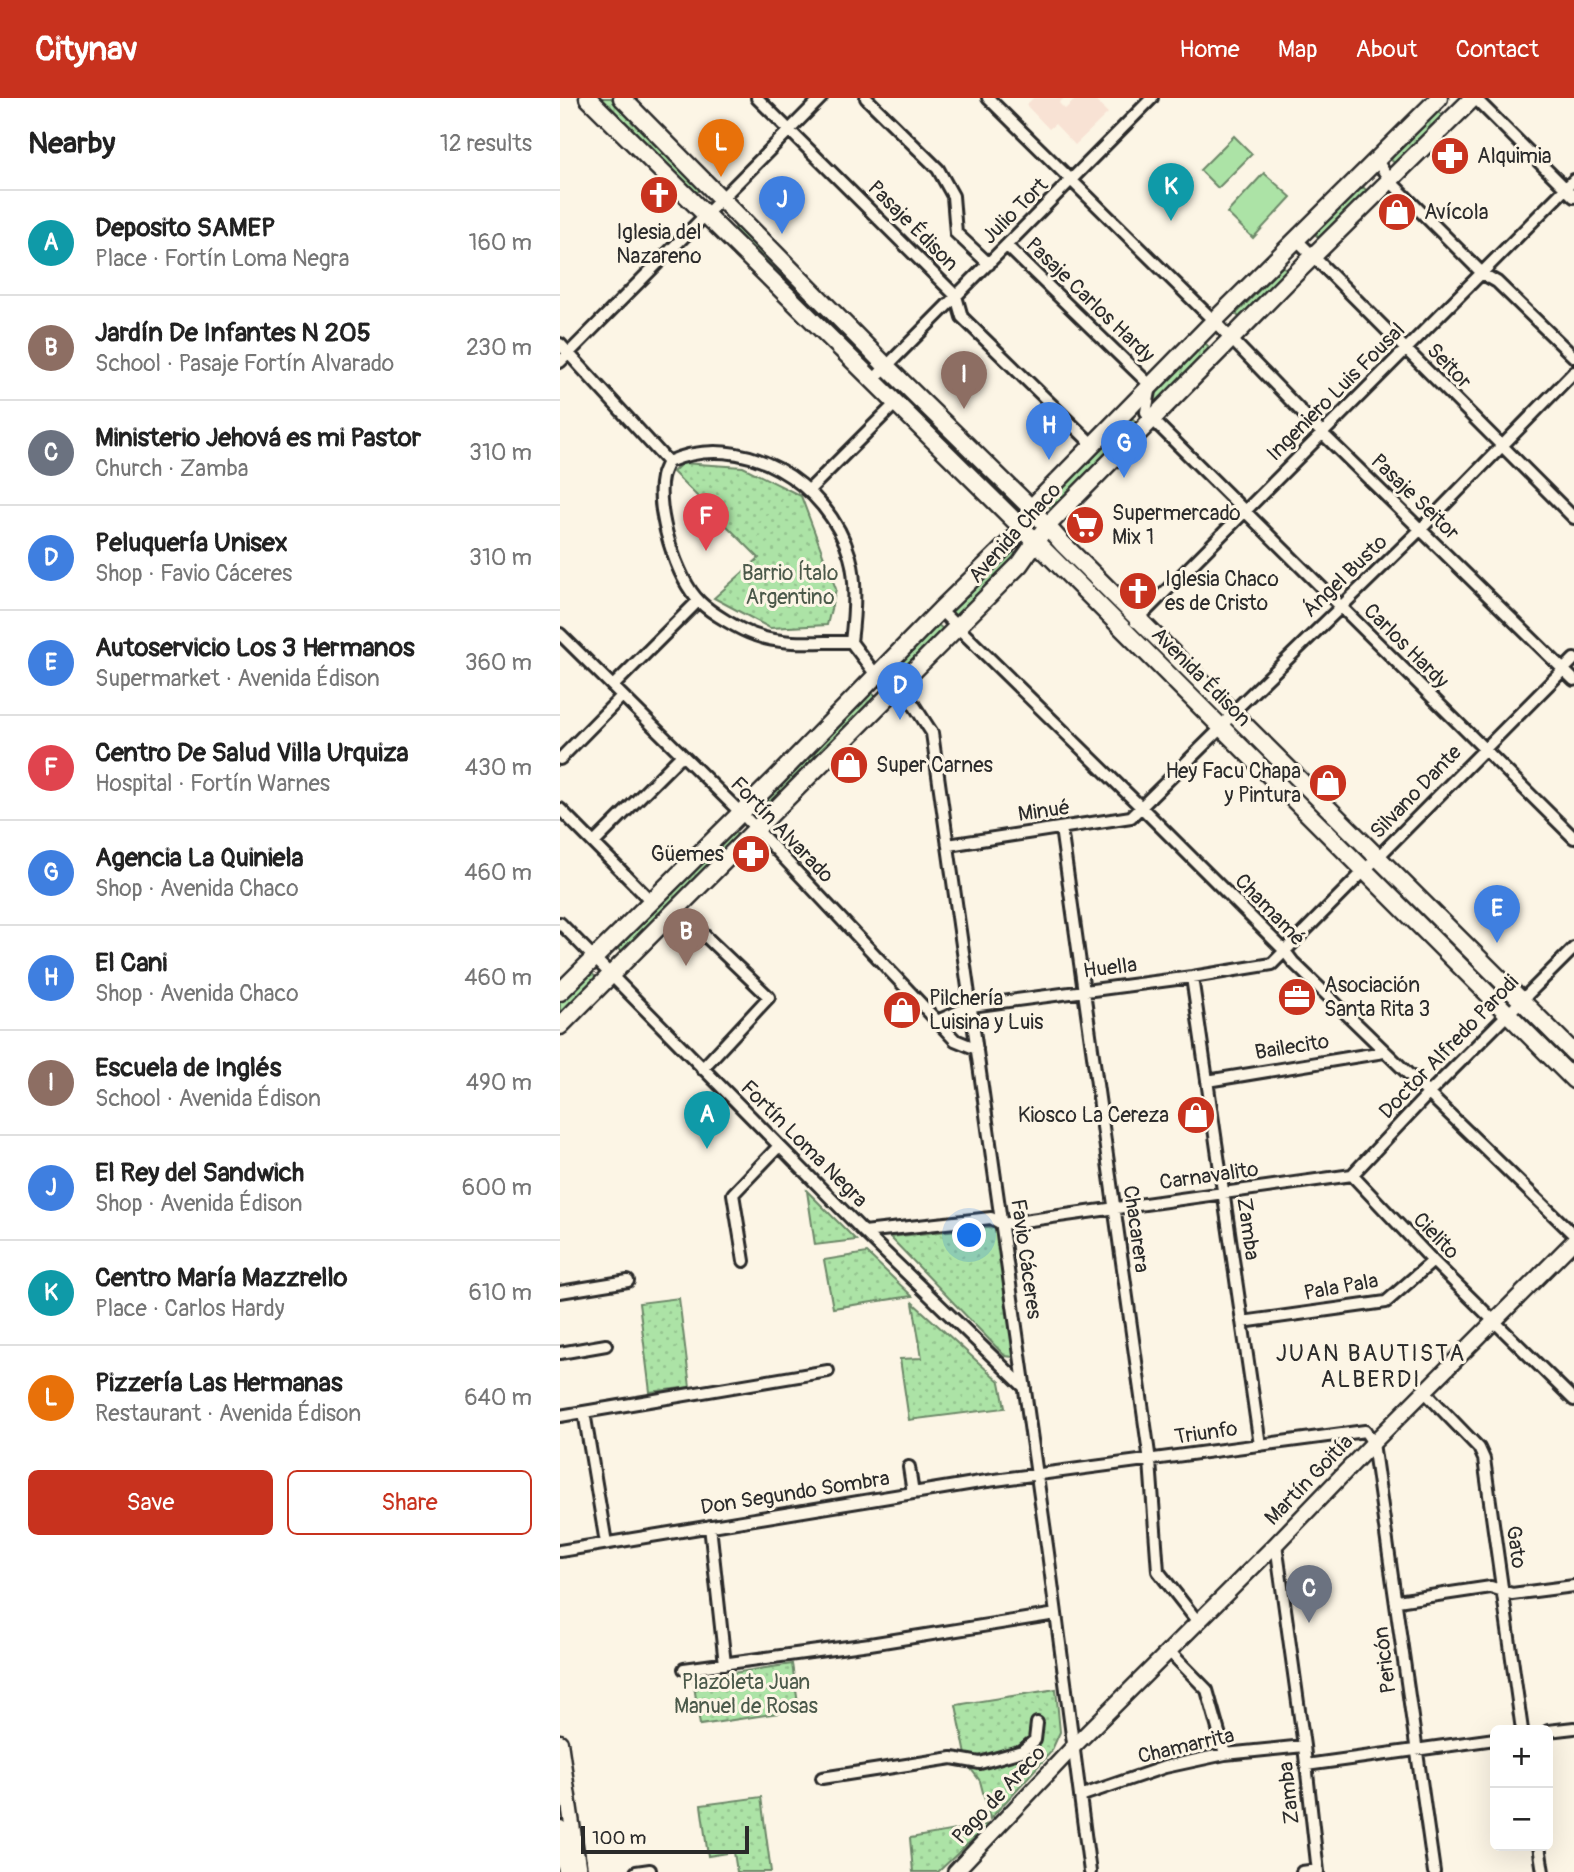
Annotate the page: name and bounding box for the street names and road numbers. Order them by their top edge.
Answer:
street label: Julio Tort [976,172,1054,250]
street label: Pasaje Édison [862,175,964,277]
street label: Pasaje Carlos Hardy [1020,232,1160,368]
street label: Ingeniero Luis Fousal [1261,317,1411,467]
street label: Seitor [1421,337,1478,395]
street label: Pasaje Seitor [1365,448,1465,546]
street label: Avenida Chaco [963,477,1067,589]
street label: Ángel Busto [1297,529,1393,623]
street label: Carlos Hardy [1358,598,1454,694]
street label: Avenida Édison [1145,621,1257,733]
street label: Silvano Dante [1364,739,1468,845]
street label: Fortín Alvarado [725,771,839,889]
street label: Minué [1016,794,1072,828]
street label: Chamamé [1229,868,1311,952]
street label: Huella [1082,951,1138,985]
street label: Doctor Alfredo Parodi [1373,969,1525,1125]
street label: Bailecito [1253,1028,1331,1066]
street label: Fortín Loma Negra [735,1075,873,1213]
street label: Carnavalito [1158,1156,1260,1196]
street label: Chacarera [1117,1184,1155,1274]
street label: Zamba [1230,1196,1266,1262]
street label: Favio Cáceres [1004,1197,1048,1321]
street label: Cielito [1407,1207,1465,1265]
street label: Pala Pala [1302,1267,1380,1307]
street label: Triunfo [1173,1415,1239,1451]
street label: Martín Goitía [1259,1429,1359,1531]
street label: Don Segundo Sombra [699,1465,891,1521]
street label: Gato [1500,1524,1532,1570]
street label: Pericón [1368,1625,1402,1695]
street label: Chamarrita [1135,1722,1237,1770]
street label: Pago de Areco [946,1740,1052,1850]
street label: Zamba [1272,1760,1306,1826]

